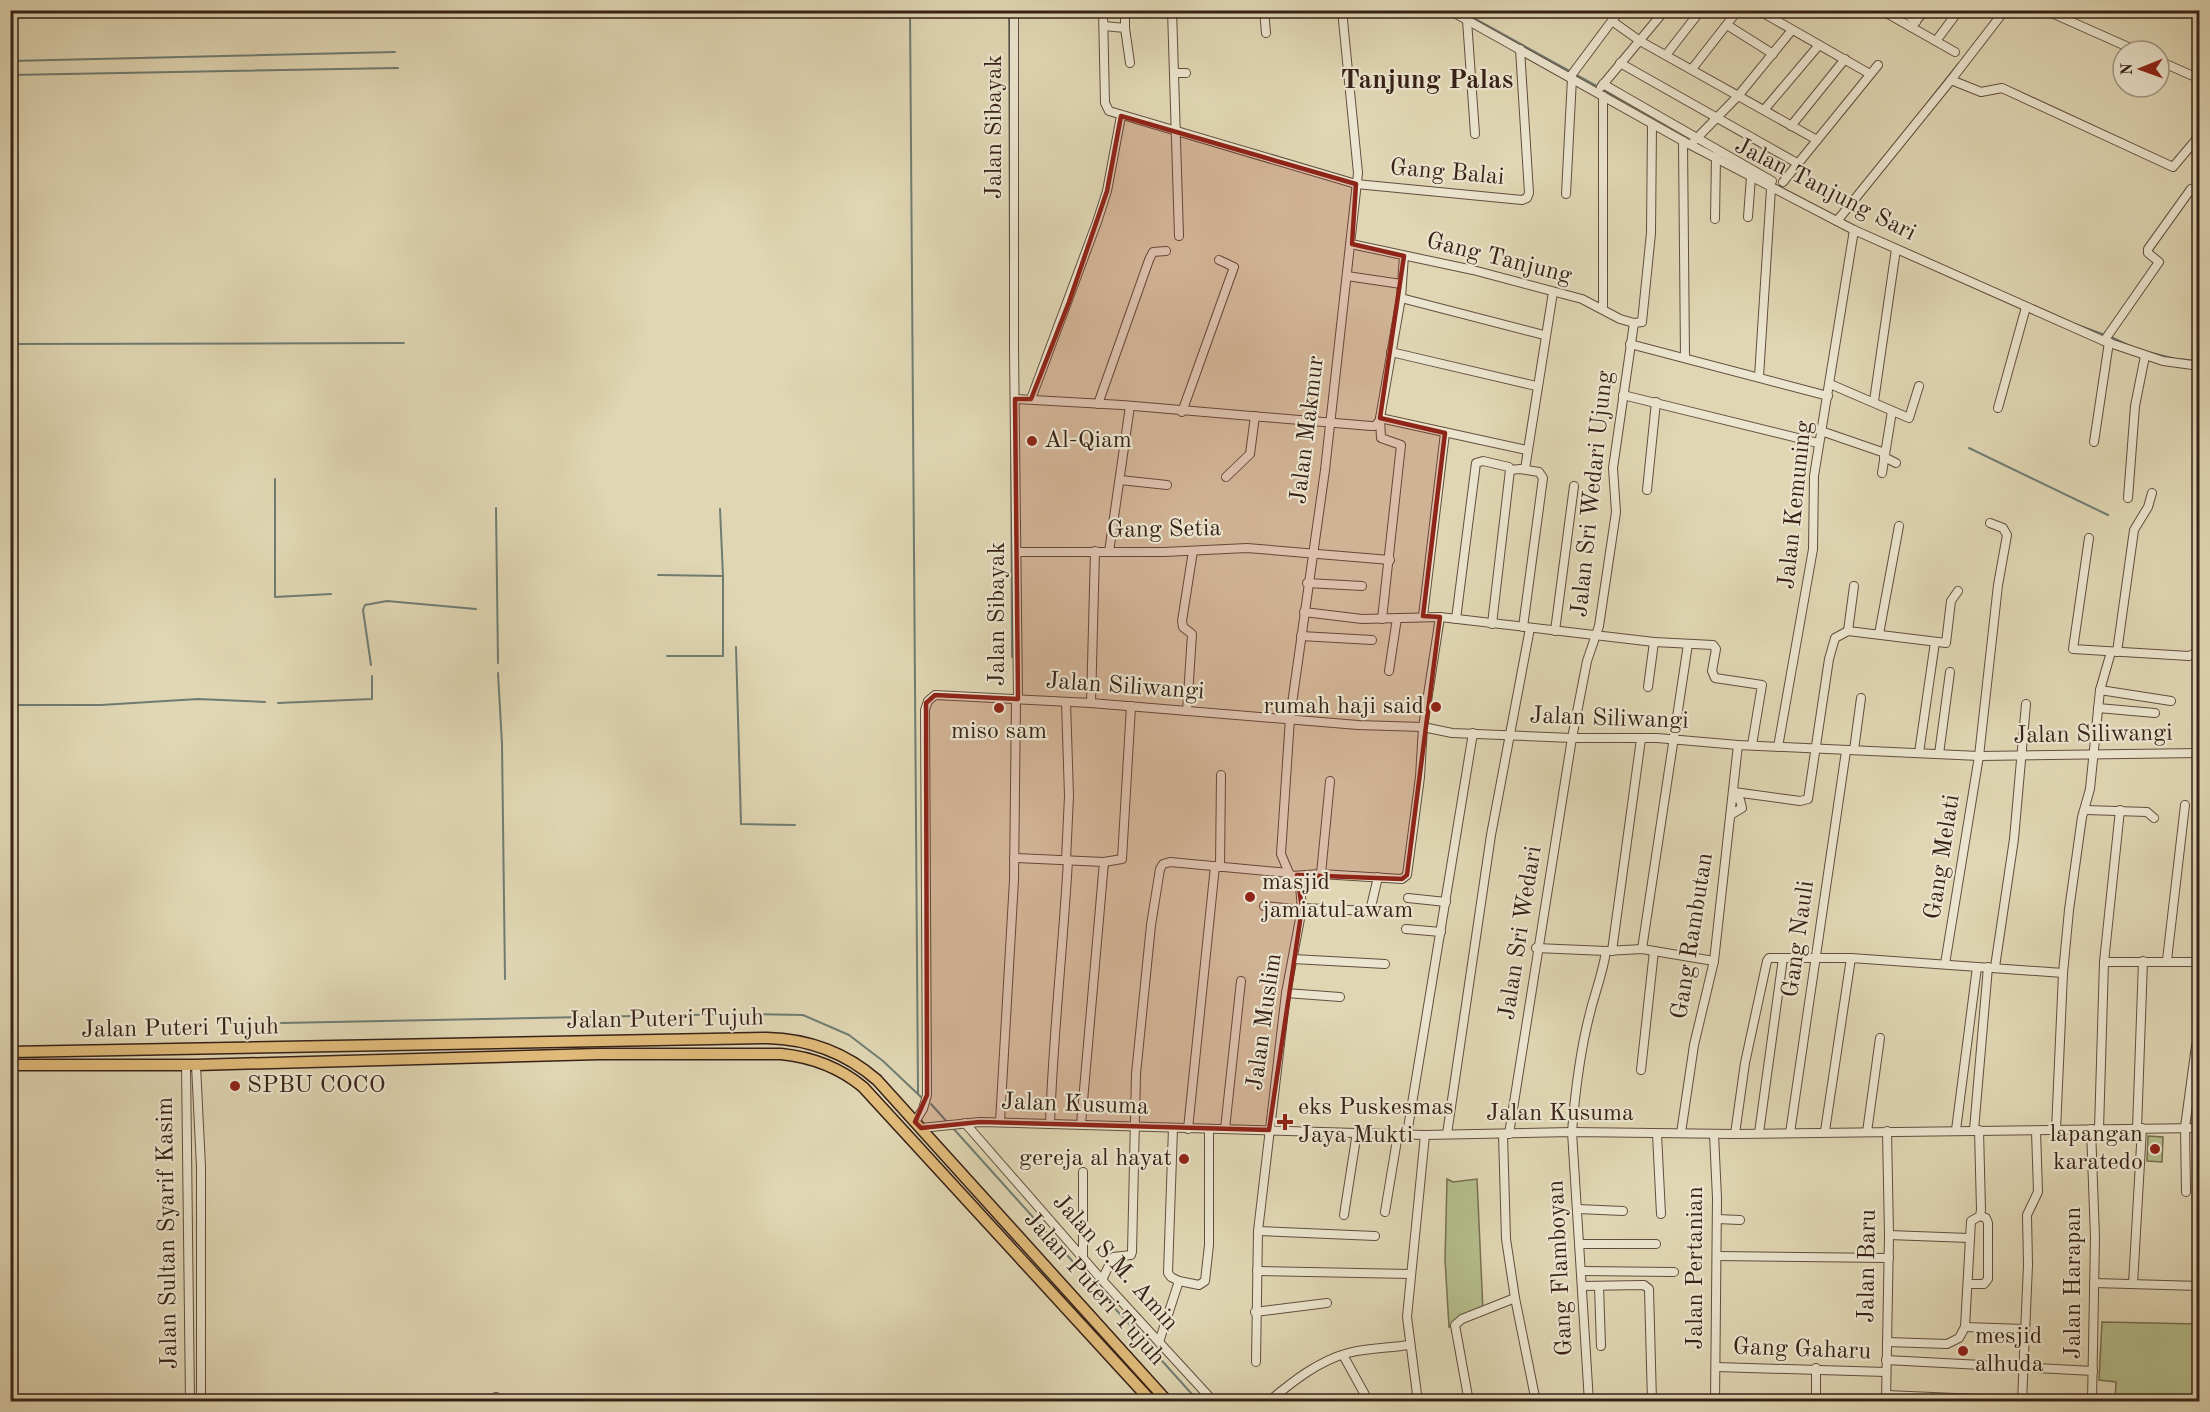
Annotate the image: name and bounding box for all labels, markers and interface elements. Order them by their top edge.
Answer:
north arrow [2111,39,2171,99]
street label: Jalan Sibayak [983,55,1007,199]
text: N [2120,62,2136,75]
district label: Tanjung Palas [1341,67,1513,94]
street label: Jalan Tanjung Sari [1731,134,1919,246]
street label: Gang Balai [1389,156,1505,190]
street label: Gang Tanjung [1424,229,1574,289]
street label: Jalan Makmur [1287,354,1329,505]
street label: Jalan Sri Wedari Ujung [1568,370,1618,618]
street label: Jalan Kemuning [1775,420,1817,590]
place label: Al-Qiam [1044,429,1132,453]
marker: Al-Qiam [1025,434,1039,448]
street label: Gang Setia [1107,517,1222,543]
street label: Jalan Sibayak [986,542,1010,686]
street label: Jalan Siliwangi [1045,669,1205,705]
place label: rumah haji said [1264,695,1424,719]
marker: rumah haji said [1429,700,1443,714]
marker: miso sam [992,701,1006,715]
street label: Jalan Siliwangi [1529,704,1689,734]
place label: miso sam [951,720,1047,744]
street label: Jalan Siliwangi [2013,722,2173,748]
street label: Gang Melati [1921,793,1965,921]
street label: Jalan Sri Wedari [1495,844,1547,1022]
street label: Gang Rambutan [1668,851,1718,1021]
place label: masjid jamiatul awam [1261,871,1413,923]
street label: Gang Nauli [1779,879,1819,999]
marker: masjid jamiatul awam [1243,890,1257,904]
street label: Jalan Muslim [1243,952,1287,1092]
street label: Jalan Puteri Tujuh [566,1006,764,1034]
street label: Jalan Puteri Tujuh [81,1015,279,1043]
place label: SPBU COCO [247,1074,385,1098]
marker: SPBU COCO [228,1079,242,1093]
street label: Jalan Kusuma [1001,1090,1149,1120]
place label: eks Puskesmas Jaya Mukti [1298,1096,1453,1148]
street label: Jalan Sultan Syarif Kasim [154,1097,182,1369]
street label: Jalan Kusuma [1486,1102,1634,1126]
marker: eks Puskesmas Jaya Mukti [1276,1113,1294,1131]
place label: lapangan karatedo [2050,1123,2143,1175]
marker: lapangan karatedo [2148,1142,2162,1156]
place label: gereja al hayat [1019,1147,1172,1171]
marker: gereja al hayat [1177,1152,1191,1166]
street label: Gang Flamboyan [1544,1179,1578,1357]
street label: Jalan Pertanian [1684,1186,1708,1350]
street label: Jalan S.M. Amin [1048,1190,1182,1336]
street label: Jalan Puteri Tujuh [1019,1207,1169,1371]
street label: Jalan Harapan [2062,1207,2086,1359]
street label: Jalan Baru [1855,1209,1881,1323]
place label: mesjid alhuda [1975,1325,2044,1377]
street label: Gang Gaharu [1732,1336,1872,1364]
marker: mesjid alhuda [1956,1344,1970,1358]

